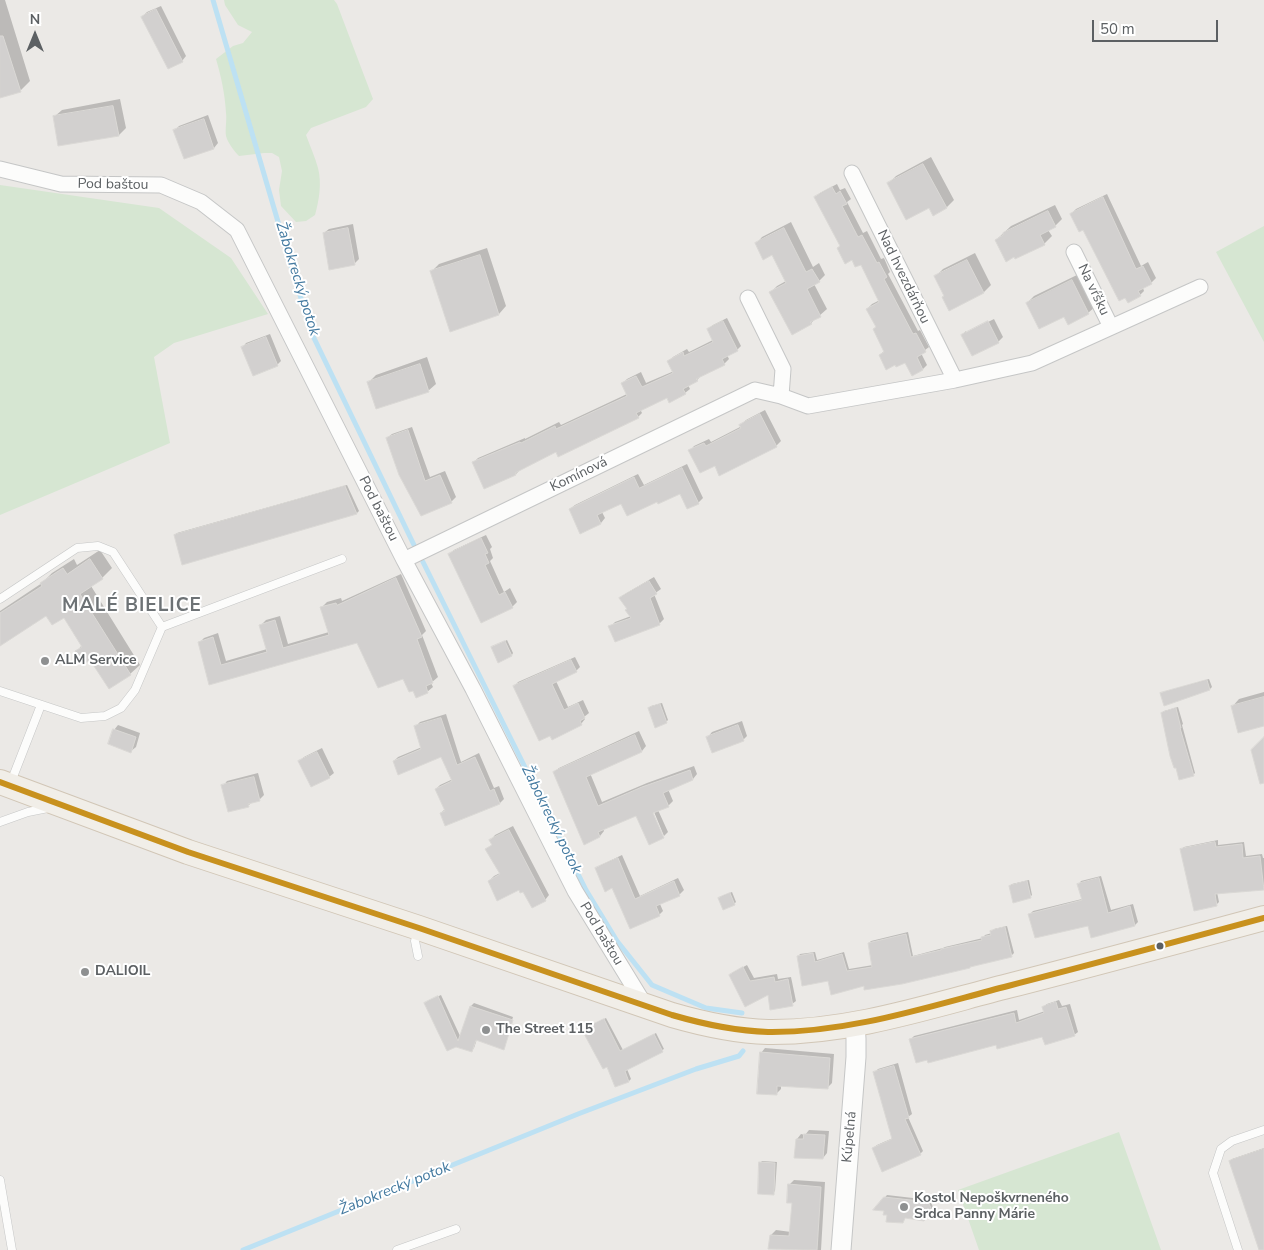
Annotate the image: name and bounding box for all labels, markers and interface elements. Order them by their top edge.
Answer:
north arrow [10,10,60,60]
text: N [30,10,40,29]
scale bar [1094,10,1220,42]
text: 50 m [1100,19,1135,39]
street label: Pod baštou [77,176,149,194]
water label: Žabokrecký potok [271,220,323,338]
street label: Nad hvezdárňou [873,227,933,327]
street label: Na vŕšku [1073,262,1113,318]
street label: Komínová [548,454,610,496]
street label: Pod baštou [354,474,402,544]
district label: MALÉ BIELICE [61,595,203,617]
place label: ALM Service [55,653,137,669]
marker: ALM Service [39,655,51,667]
water label: Žabokrecký potok [517,763,585,877]
street label: Pod baštou [576,899,626,969]
unlabelled marker [1155,941,1165,951]
place label: DALIOIL [95,964,150,980]
marker: DALIOIL [79,966,91,978]
place label: The Street 115 [496,1022,593,1038]
marker: The Street 115 [480,1024,492,1036]
street label: Kúpeľná [839,1111,861,1163]
water label: Žabokrecký potok [337,1159,453,1219]
place label: Kostol Nepoškvrneného Srdca Panny Márie [914,1191,1069,1224]
marker: Kostol Nepoškvrneného Srdca Panny Márie [898,1201,910,1213]

